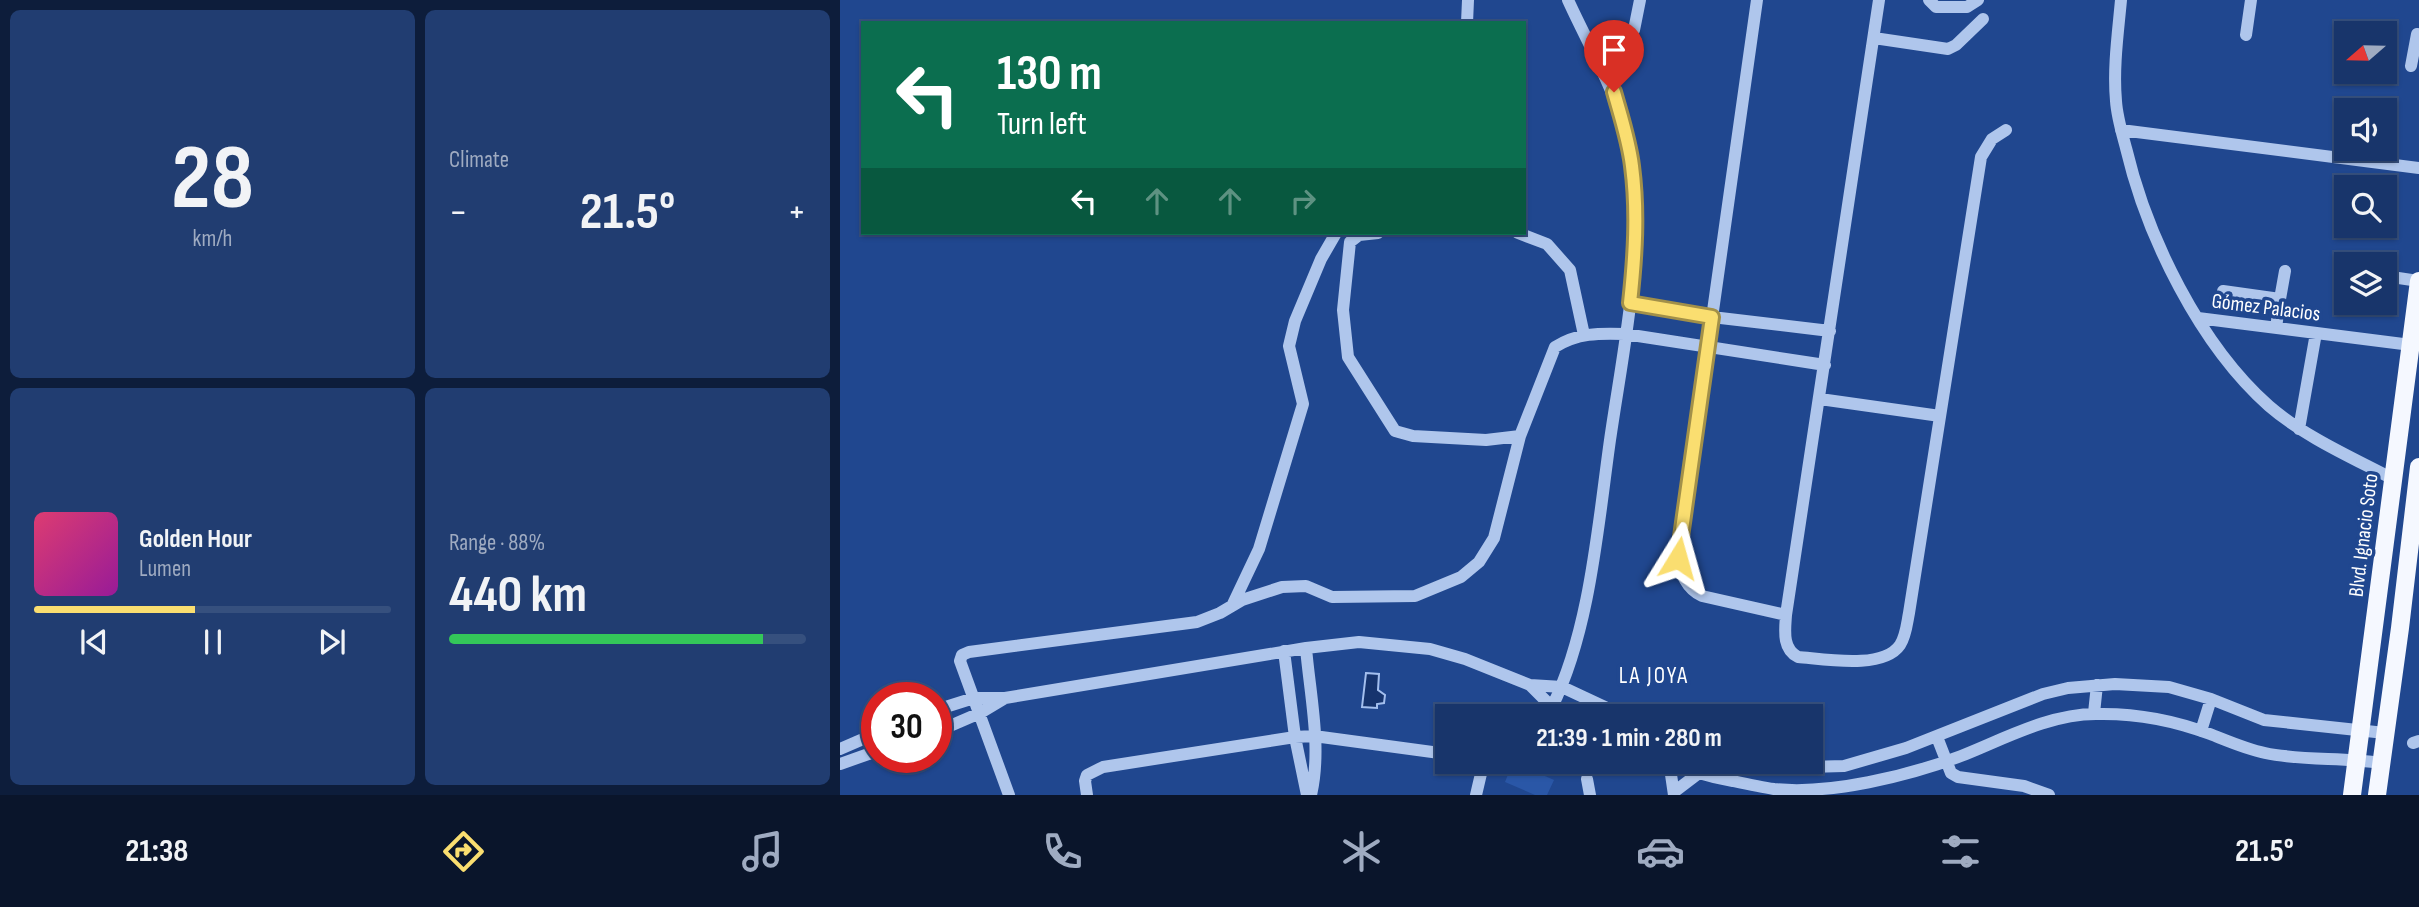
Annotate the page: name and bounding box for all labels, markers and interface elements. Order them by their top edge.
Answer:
pin [1584,20,1644,92]
north arrow [2334,21,2398,84]
map controls [2334,21,2397,315]
icon: arrive [1595,31,1633,69]
text: 130 m [997,45,1102,104]
icon: left [882,49,973,140]
button: sound [2334,98,2397,161]
text: Turn left [997,105,1087,144]
text: 28 [171,125,254,234]
text: Climate [449,146,509,174]
button: search [2334,175,2397,238]
text: 21.5° [580,181,675,244]
icon: left [1065,182,1103,220]
icon: ahead [1138,182,1176,220]
icon: ahead [1211,182,1249,220]
icon: right [1284,182,1322,220]
text: − [449,190,468,235]
text: + [787,190,806,235]
text: km/h [193,225,232,253]
button: layers [2334,252,2397,315]
street label: Gómez Palacios [2210,288,2322,327]
street label: Blvd. Ignacio Soto [2344,472,2383,598]
position arrow [1641,521,1715,595]
text: Golden Hour [139,524,252,555]
text: Range · 88% [449,529,545,557]
text: Lumen [139,555,191,583]
text: 440 km [449,564,587,627]
icon: previous [75,623,113,661]
icon: pause [194,623,232,661]
icon: next [313,623,351,661]
district label: LA JOYA [1619,662,1689,690]
speed limit sign: 30 [861,682,952,773]
text: 21:39 · 1 min · 280 m [1536,723,1722,754]
icon: directions [439,827,488,876]
icon: music [738,827,787,876]
icon: phone [1038,827,1087,876]
icon: climate [1337,827,1386,876]
icon: car [1636,827,1685,876]
icon: filters [1936,827,1985,876]
text: 21:38 [125,832,188,871]
text: 21.5° [2235,832,2294,871]

